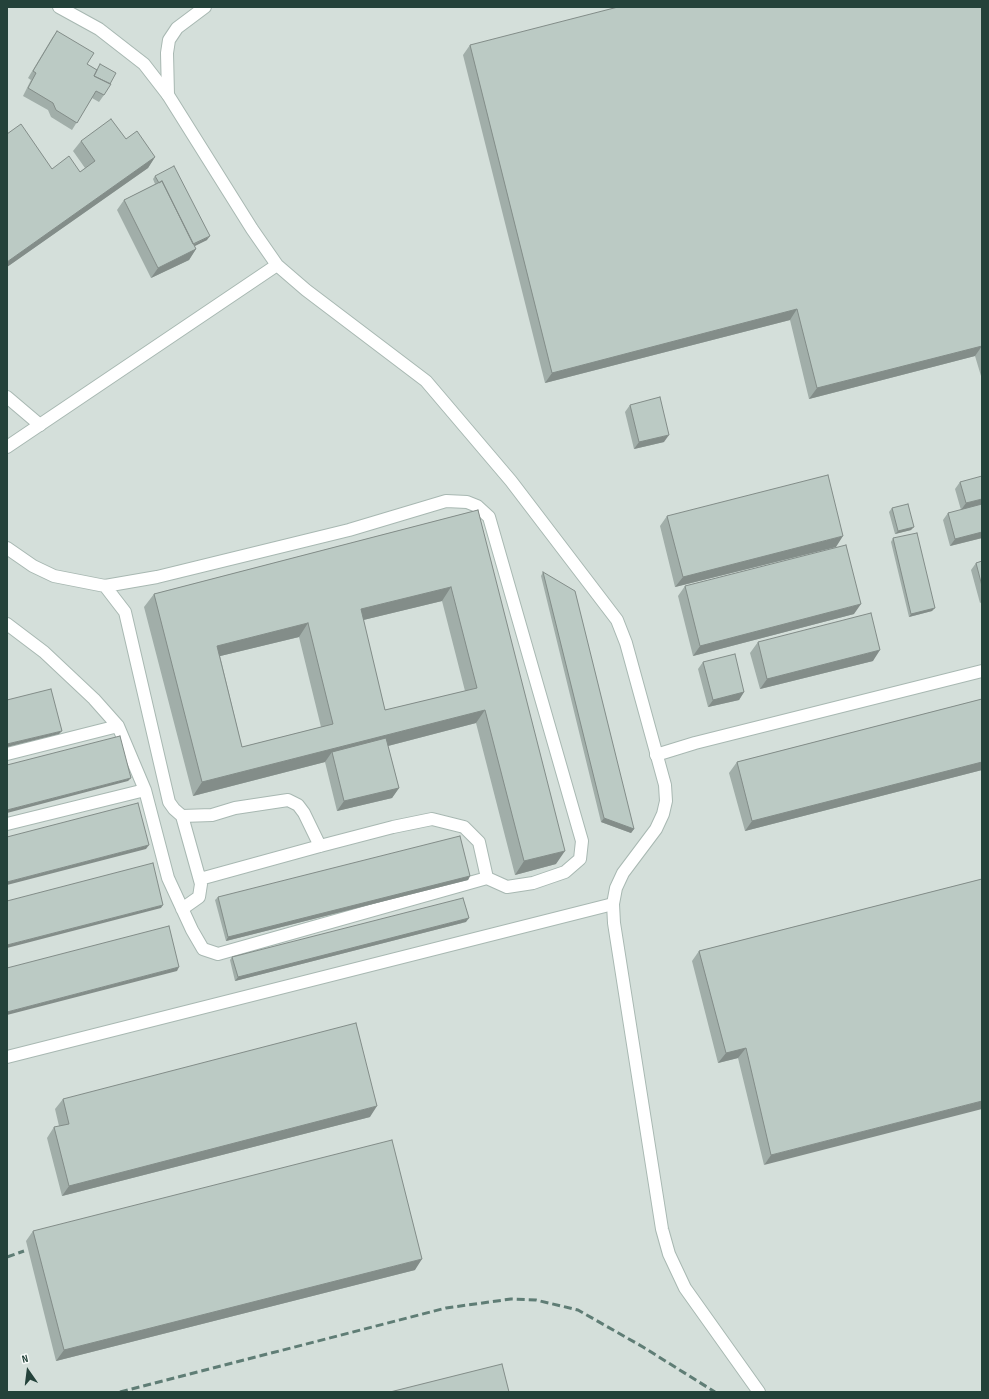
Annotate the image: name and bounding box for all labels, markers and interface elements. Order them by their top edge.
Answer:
north arrow [8,1351,48,1391]
text: N [21,1352,29,1366]

